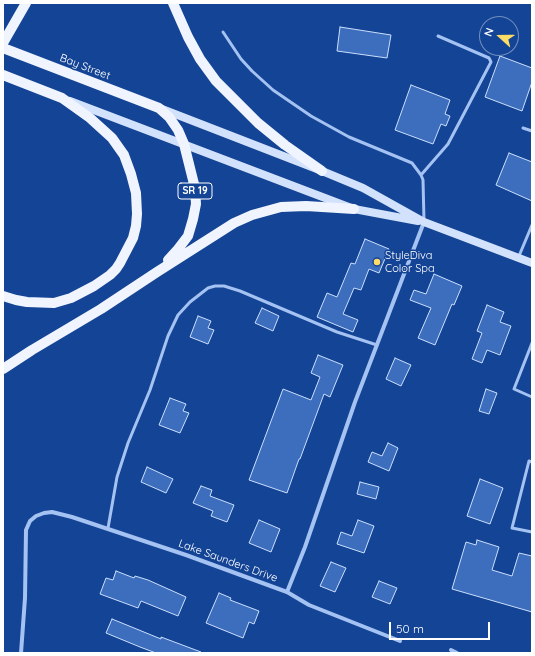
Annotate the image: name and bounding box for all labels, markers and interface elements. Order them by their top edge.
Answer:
north arrow [479,16,519,56]
text: N [481,26,497,38]
street label: Bay Street [58,51,112,83]
road number: SR 19 [178,183,212,199]
place label: StyleDiva Color Spa [385,249,435,275]
marker: StyleDiva Color Spa [372,257,382,267]
street label: Lake Saunders Drive [177,537,279,585]
scale bar [391,614,492,640]
text: 50 m [396,621,424,636]

